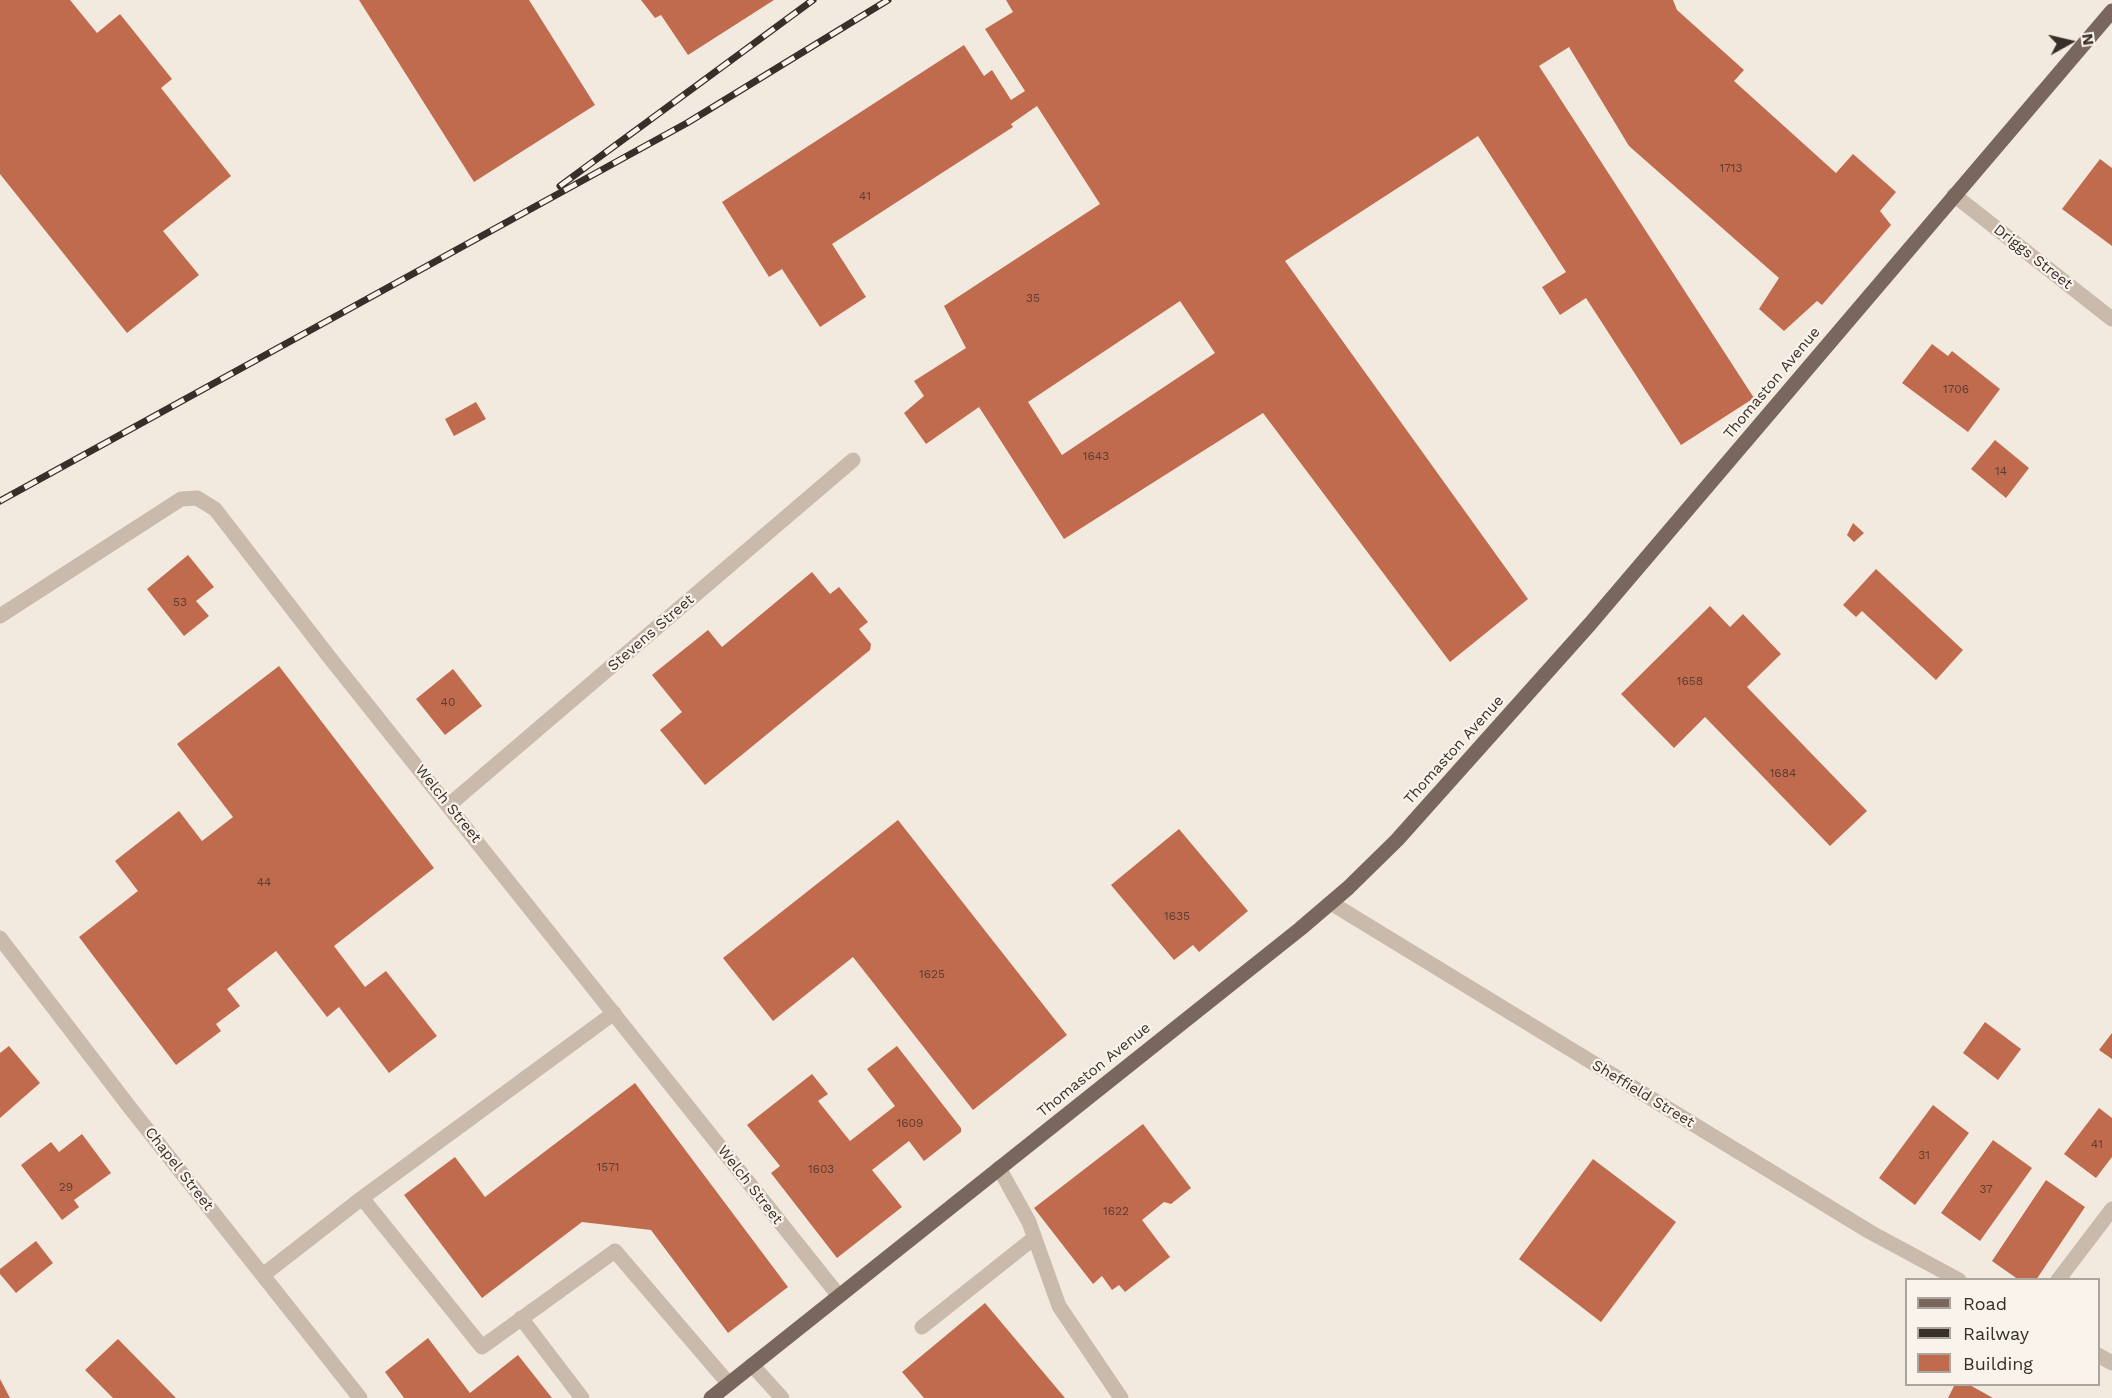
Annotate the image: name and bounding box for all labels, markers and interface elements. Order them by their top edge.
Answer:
north arrow [2040,12,2100,72]
text: N [2078,32,2099,47]
house number: 1713 [1719,161,1743,175]
house number: 41 [859,189,871,203]
street label: Driggs Street [1990,221,2076,293]
house number: 35 [1026,291,1040,305]
street label: Thomaston Avenue [1720,323,1824,443]
house number: 1706 [1943,382,1969,396]
house number: 1643 [1083,449,1109,463]
house number: 14 [1995,464,2007,478]
street label: Stevens Street [604,591,698,675]
house number: 53 [173,595,187,609]
house number: 1658 [1677,674,1703,688]
street label: Thomaston Avenue [1400,692,1508,808]
house number: 40 [441,695,455,709]
street label: Welch Street [411,761,485,847]
house number: 1684 [1770,766,1796,780]
house number: 44 [257,875,271,889]
house number: 1635 [1164,909,1190,923]
house number: 1625 [919,967,945,981]
street label: Thomaston Avenue [1034,1019,1154,1121]
street label: Sheffield Street [1589,1056,1697,1132]
house number: 1609 [897,1116,923,1130]
street label: Chapel Street [141,1124,217,1214]
house number: 41 [2091,1137,2103,1151]
street label: Welch Street [714,1142,786,1228]
house number: 31 [1918,1148,1930,1162]
house number: 1571 [596,1160,620,1174]
house number: 1603 [808,1162,834,1176]
house number: 29 [59,1180,73,1194]
house number: 37 [1979,1182,1993,1196]
house number: 1622 [1103,1204,1129,1218]
legend [1905,1278,2100,1386]
text: Road [1963,1293,2007,1314]
text: Railway [1963,1323,2029,1344]
text: Building [1963,1353,2033,1374]

